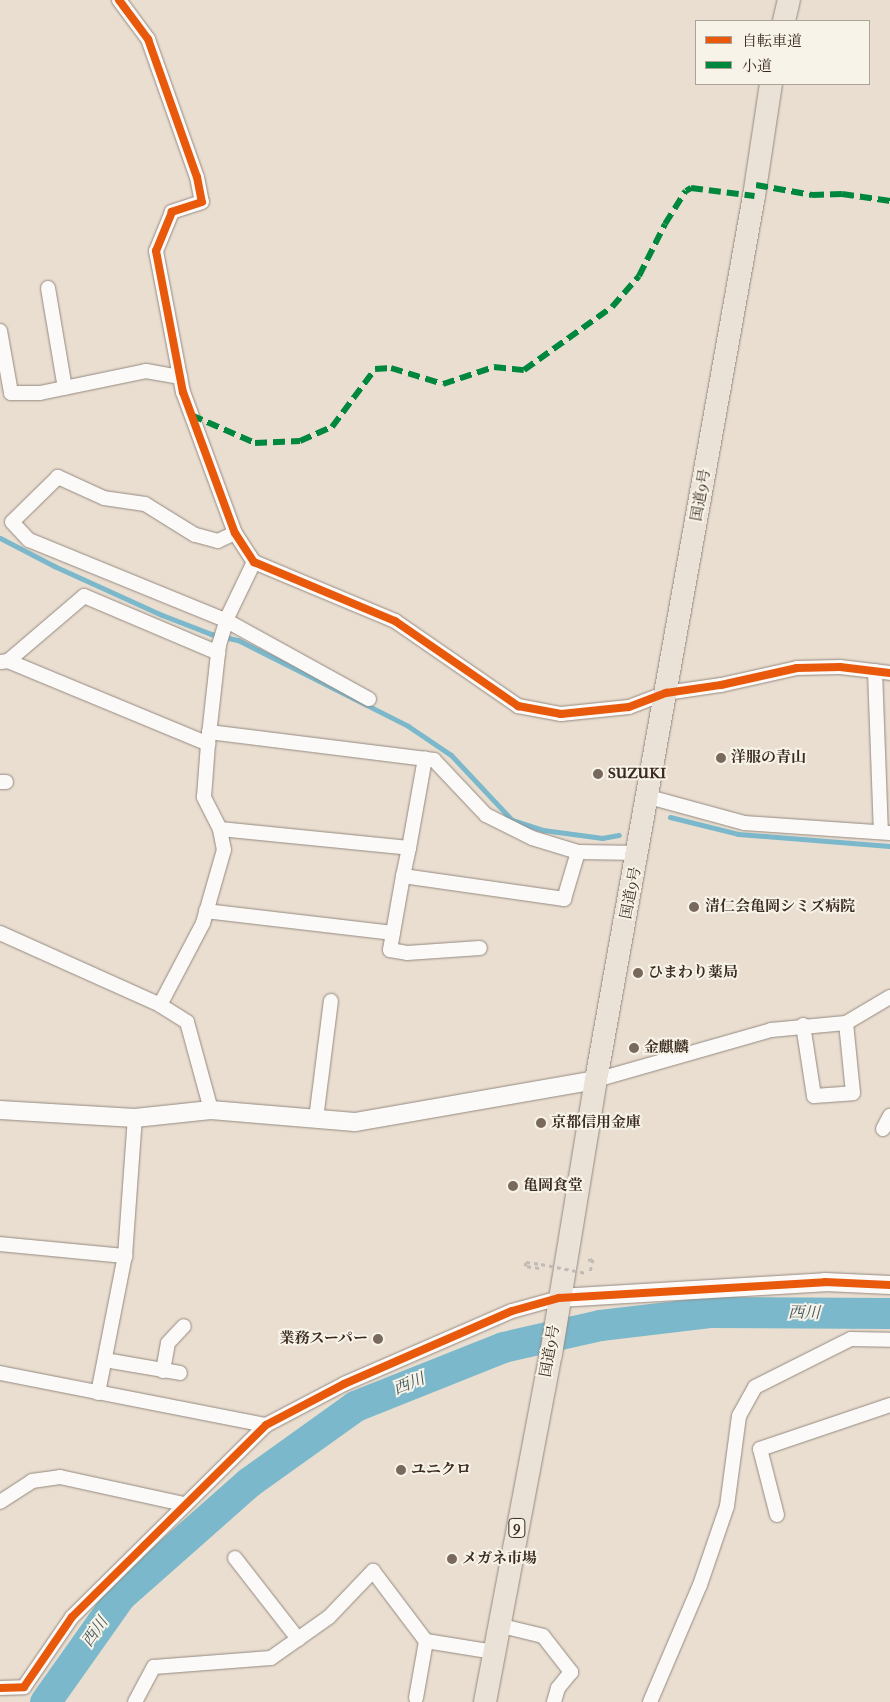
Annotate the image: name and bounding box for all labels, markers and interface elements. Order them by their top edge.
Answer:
legend [695,20,870,85]
text: 自転車道 [742,32,802,50]
text: 小道 [742,57,772,75]
street label: 国道9号 [688,467,714,523]
place label: 洋服の青山 [731,749,806,767]
marker: 洋服の青山 [715,752,727,764]
place label: SUZUKI [608,765,666,783]
marker: SUZUKI [592,768,604,780]
street label: 国道9号 [617,865,645,921]
place label: 清仁会亀岡シミズ病院 [705,898,855,916]
marker: 清仁会亀岡シミズ病院 [687,900,701,914]
place label: ひまわり薬局 [648,964,738,982]
marker: ひまわり薬局 [632,967,644,979]
place label: 金麒麟 [644,1039,689,1057]
marker: 金麒麟 [628,1042,640,1054]
place label: 京都信用金庫 [551,1114,641,1132]
marker: 京都信用金庫 [535,1117,547,1129]
place label: 亀岡食堂 [523,1177,583,1195]
marker: 亀岡食堂 [507,1180,519,1192]
water label: 西川 [788,1303,820,1323]
street label: 国道9号 [537,1323,563,1379]
place label: 業務スーパー [279,1330,368,1348]
marker: 業務スーパー [372,1333,384,1345]
water label: 西川 [391,1369,427,1399]
place label: ユニクロ [411,1461,471,1479]
marker: ユニクロ [395,1464,407,1476]
road number: 9 [508,1516,526,1540]
place label: メガネ市場 [462,1550,537,1568]
marker: メガネ市場 [446,1553,458,1565]
water label: 西川 [78,1613,112,1651]

